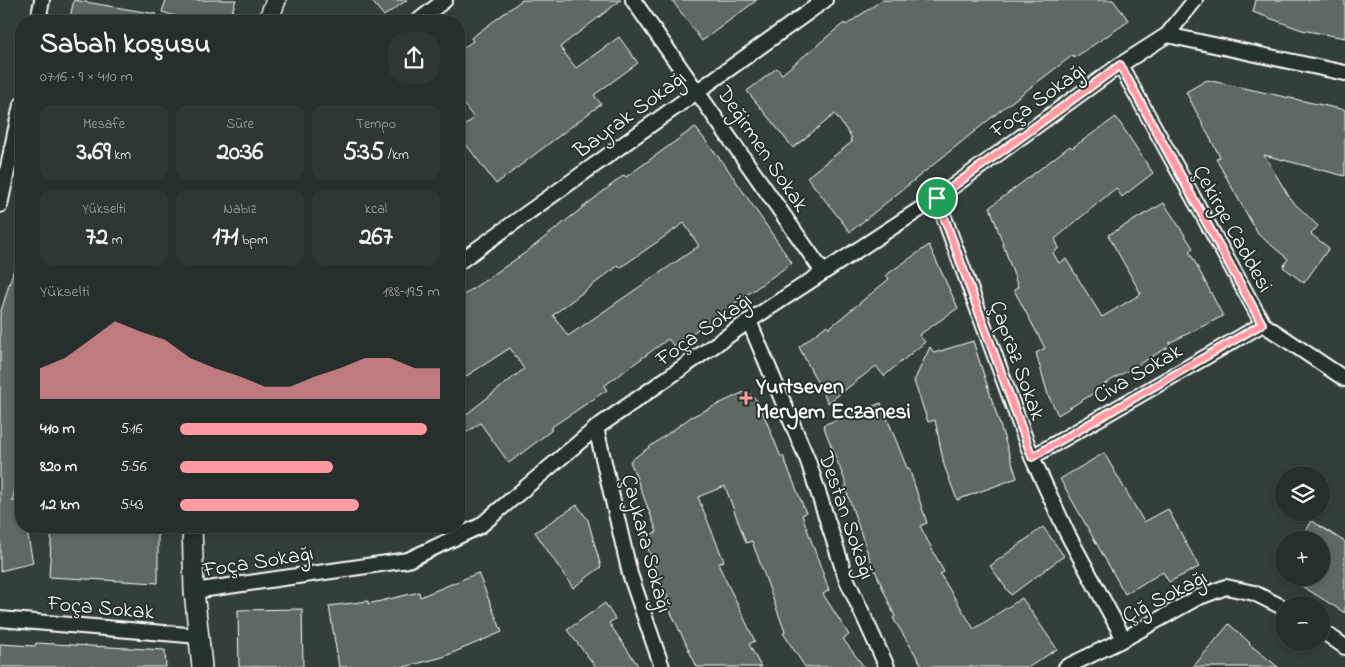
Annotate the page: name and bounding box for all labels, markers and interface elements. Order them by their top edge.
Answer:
text: Sabah koşusu [40,25,211,66]
button: share [388,32,440,84]
street label: Foça Sokağı [984,56,1094,148]
street label: Bayrak Sokağı [567,63,695,169]
text: 07:16 · 9 × 410 m [40,65,133,89]
street label: Değirmen Sokak [706,79,816,220]
text: Mesafe [83,114,125,135]
text: Süre [226,114,254,135]
text: Tempo [356,114,396,135]
text: 3.69 [77,135,111,171]
text: 20:36 [217,135,263,171]
text: 5:35 [343,135,384,171]
text: km [111,145,131,166]
text: /km [384,145,409,166]
street label: Çekirge Caddesi [1182,160,1280,299]
pin [916,177,958,219]
icon: arrive [923,184,951,212]
text: Yükselti [82,199,126,220]
text: Nabız [224,199,256,220]
text: kcal [365,199,387,220]
text: 72 [85,220,108,256]
text: 171 [212,220,238,256]
text: 267 [359,220,393,256]
text: m [108,230,123,251]
text: bpm [238,230,268,251]
text: Yükselti [40,280,90,304]
text: 188–195 m [383,280,440,304]
street label: Foça Sokağı [649,285,760,377]
street label: Çapraz Sokak [980,297,1053,426]
street label: Civa Sokak [1088,336,1189,413]
place label: Yurtseven Meryem Eczanesi [755,372,911,430]
marker: Yurtseven Meryem Eczanesi [740,392,752,404]
text: 410 m [40,417,75,441]
text: 5:16 [120,417,143,441]
street label: Destan Sokağı [807,447,882,584]
text: 820 m [40,455,77,479]
text: 5:56 [120,455,147,479]
map controls [1275,466,1330,651]
button: layers [1275,466,1330,521]
street label: Çaykara Sokağı [610,471,679,617]
text: 1.2 km [40,493,80,517]
text: 5:43 [120,493,144,517]
button: + [1275,531,1330,586]
street label: Foça Sokağı [200,538,316,589]
street label: Çığ Sokağı [1117,563,1214,634]
street label: Foça Sokak [45,588,156,630]
button: − [1275,596,1330,651]

